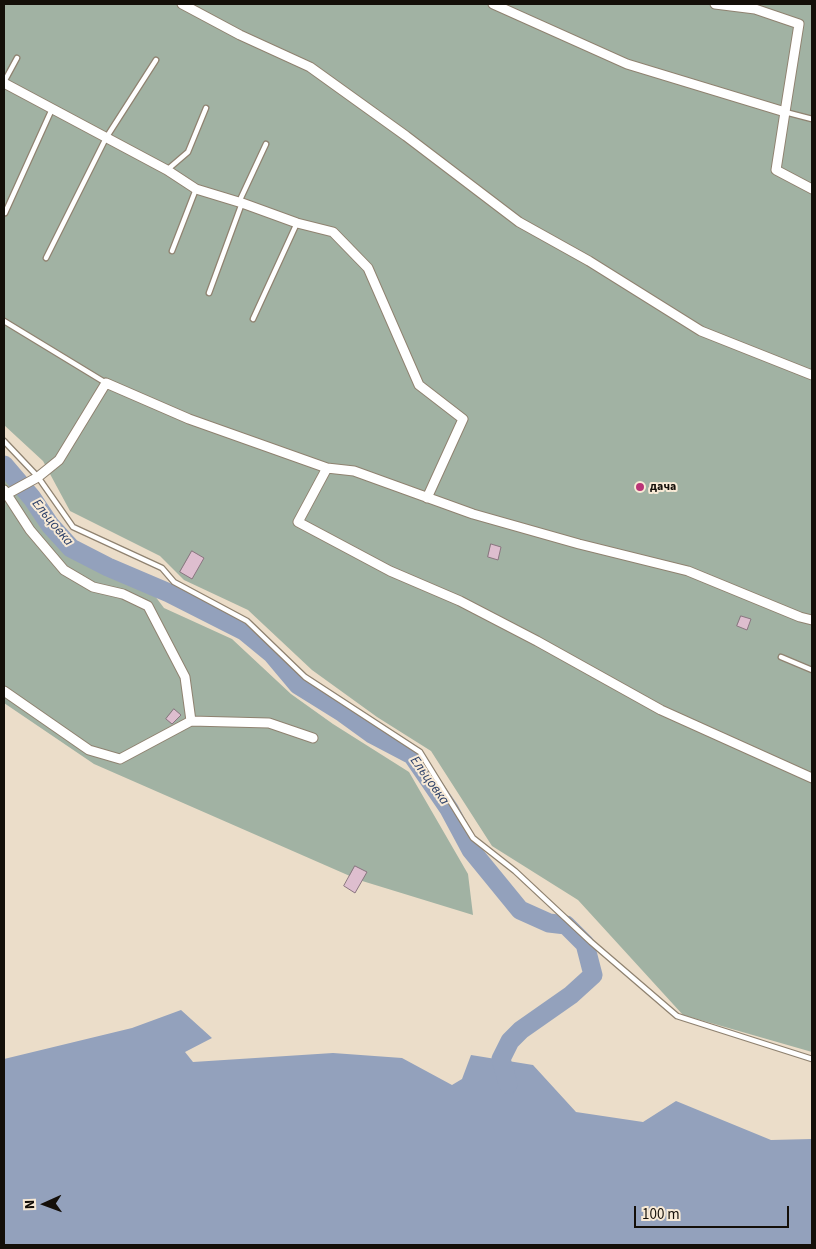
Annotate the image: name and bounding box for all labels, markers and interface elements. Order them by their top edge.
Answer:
place label: дача [650,480,676,494]
marker: дача [634,481,646,493]
water label: Ельцовка [28,496,76,550]
water label: Ельцовка [406,753,452,809]
north arrow [20,1179,70,1229]
scale bar [636,1196,791,1228]
text: N [20,1200,40,1210]
text: 100 m [642,1204,680,1225]

